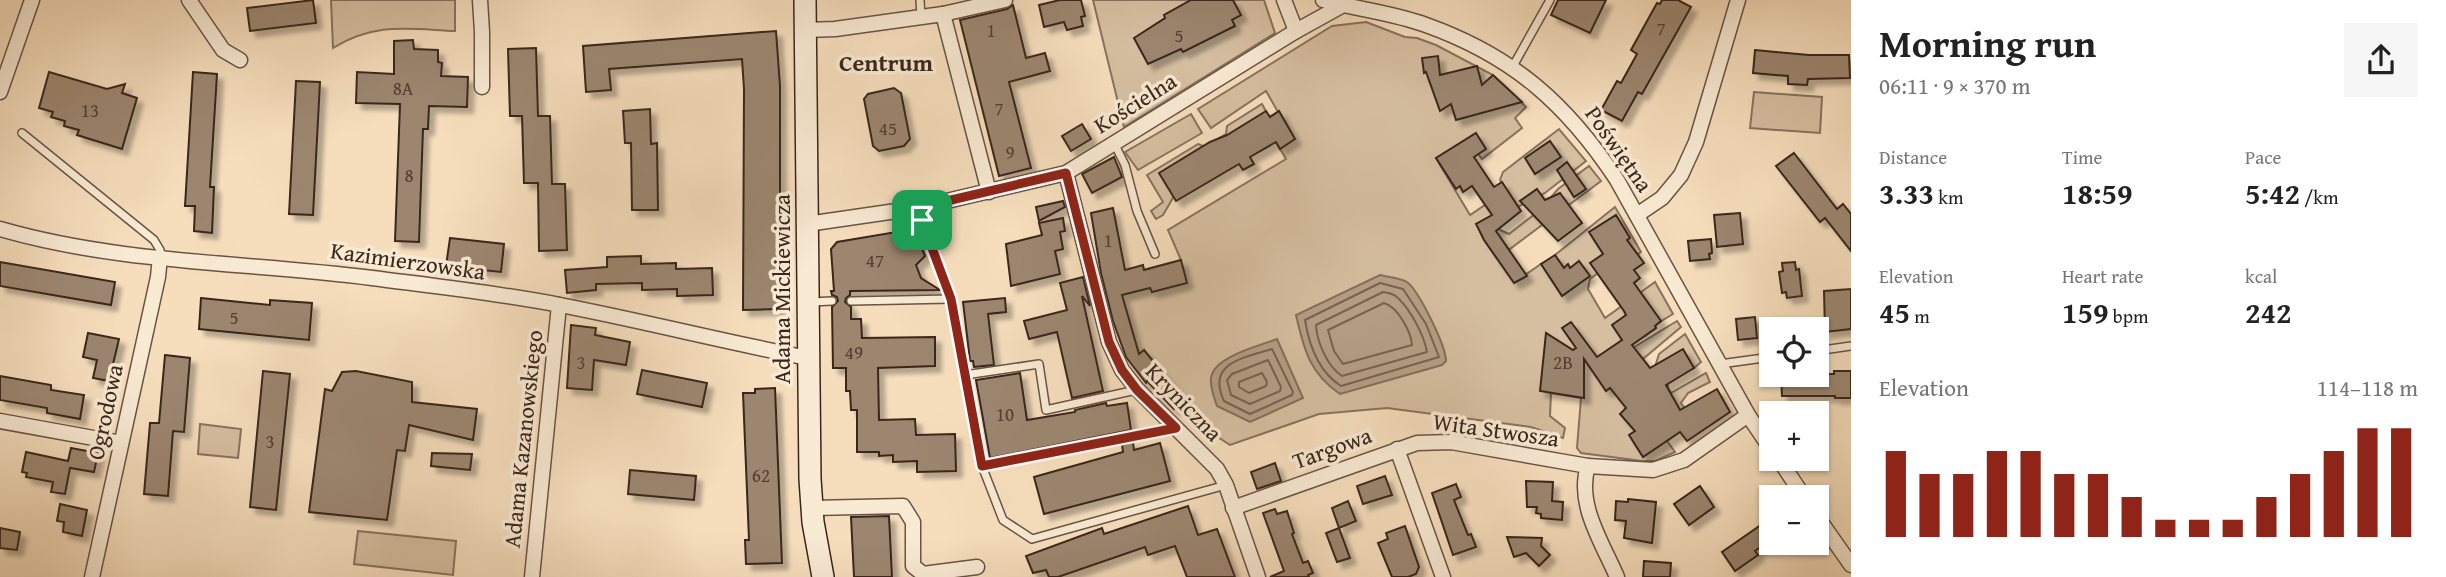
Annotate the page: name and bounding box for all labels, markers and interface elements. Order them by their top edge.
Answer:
house number: 7 [1656,14,1666,42]
text: Morning run [1879,15,2096,71]
house number: 1 [986,16,996,44]
house number: 5 [1174,21,1184,49]
button: share [2344,23,2418,97]
district label: Centrum [839,45,933,80]
street label: Kościelna [1087,64,1183,141]
text: 06:11 · 9 × 370 m [1879,69,2031,102]
house number: 8A [393,74,414,102]
house number: 7 [994,94,1004,122]
house number: 13 [81,96,99,124]
street label: Poświętna [1578,99,1661,199]
house number: 45 [879,114,897,142]
house number: 9 [1005,138,1015,166]
text: Distance [1879,143,1947,171]
text: Time [2062,143,2102,171]
text: Pace [2245,143,2282,171]
house number: 8 [404,161,414,189]
text: 3.33 [1879,171,1934,215]
text: 18:59 [2062,171,2133,215]
text: 5:42 [2245,171,2300,215]
text: km [1934,183,1963,211]
text: /km [2300,183,2338,211]
pin [892,190,952,250]
street label: Adama Mickiewicza [765,194,798,384]
icon: arrive [903,201,941,239]
house number: 1 [1103,226,1113,254]
street label: Kazimierzowska [329,233,488,288]
house number: 47 [866,246,884,274]
text: Elevation [1879,262,1953,290]
text: Heart rate [2062,262,2143,290]
text: kcal [2245,262,2277,290]
text: 45 [1879,290,1910,334]
text: 159 [2062,290,2109,334]
text: 242 [2245,290,2292,334]
text: m [1910,302,1930,330]
text: bpm [2109,302,2148,330]
house number: 5 [229,303,239,331]
map controls [1759,317,1829,555]
button: locate [1759,317,1829,387]
street label: Adama Kazanowskiego [495,328,550,550]
house number: 49 [845,338,863,366]
house number: 3 [576,348,586,376]
house number: 2B [1553,348,1573,376]
street label: Kryniczna [1138,355,1230,448]
street label: Ogrodowa [78,361,131,463]
text: Elevation [1879,371,1969,404]
text: 114–118 m [2317,371,2418,404]
house number: 10 [996,400,1014,428]
button: + [1759,401,1829,471]
street label: Wita Stwosza [1431,404,1561,455]
street label: Targowa [1288,418,1376,477]
house number: 3 [265,427,275,455]
house number: 62 [752,461,770,489]
button: − [1759,485,1829,555]

